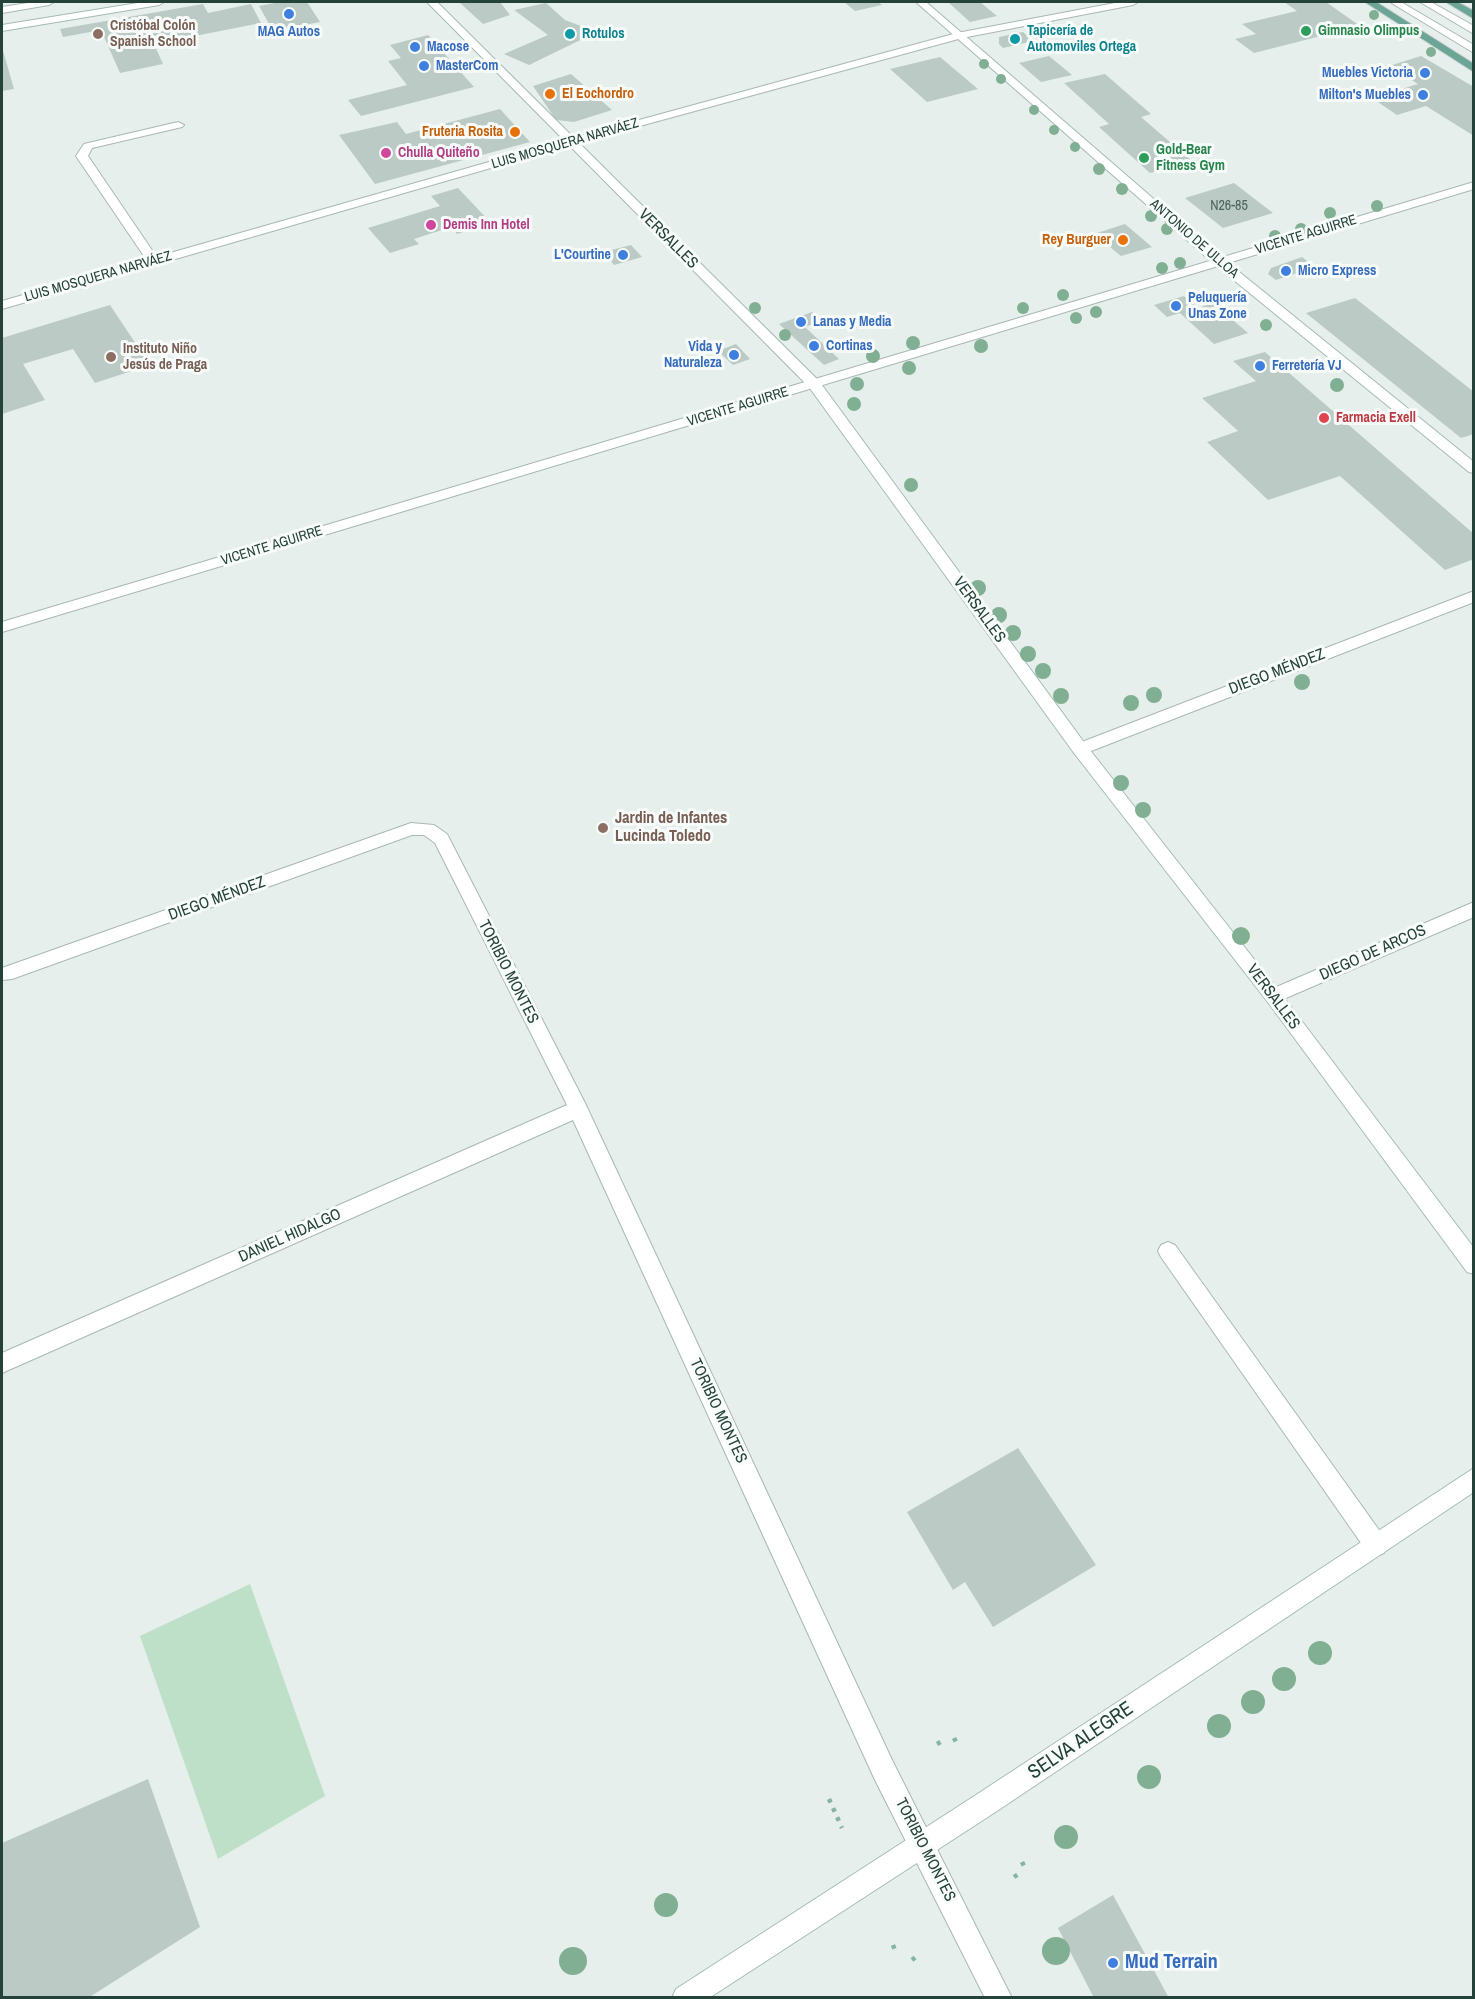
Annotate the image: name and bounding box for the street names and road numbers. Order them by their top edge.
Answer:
street label: LUIS MOSQUERA NARVÁEZ [490,115,640,173]
street label: ANTONIO DE ULLOA [1146,196,1242,282]
street label: VERSALLES [634,205,702,273]
street label: VICENTE AGUIRRE [1253,212,1359,258]
street label: LUIS MOSQUERA NARVÁEZ [23,248,173,306]
street label: VICENTE AGUIRRE [685,384,791,430]
street label: VICENTE AGUIRRE [219,523,325,569]
street label: VERSALLES [949,573,1009,647]
street label: DIEGO MÉNDEZ [1226,645,1328,699]
street label: DIEGO MÉNDEZ [166,873,268,925]
street label: TORIBIO MONTES [474,917,542,1027]
street label: DIEGO DE ARCOS [1317,921,1429,985]
street label: VERSALLES [1242,961,1304,1033]
street label: DANIEL HIDALGO [236,1205,344,1267]
street label: TORIBIO MONTES [685,1356,751,1466]
street label: SELVA ALEGRE [1024,1697,1138,1785]
street label: TORIBIO MONTES [891,1795,959,1905]

